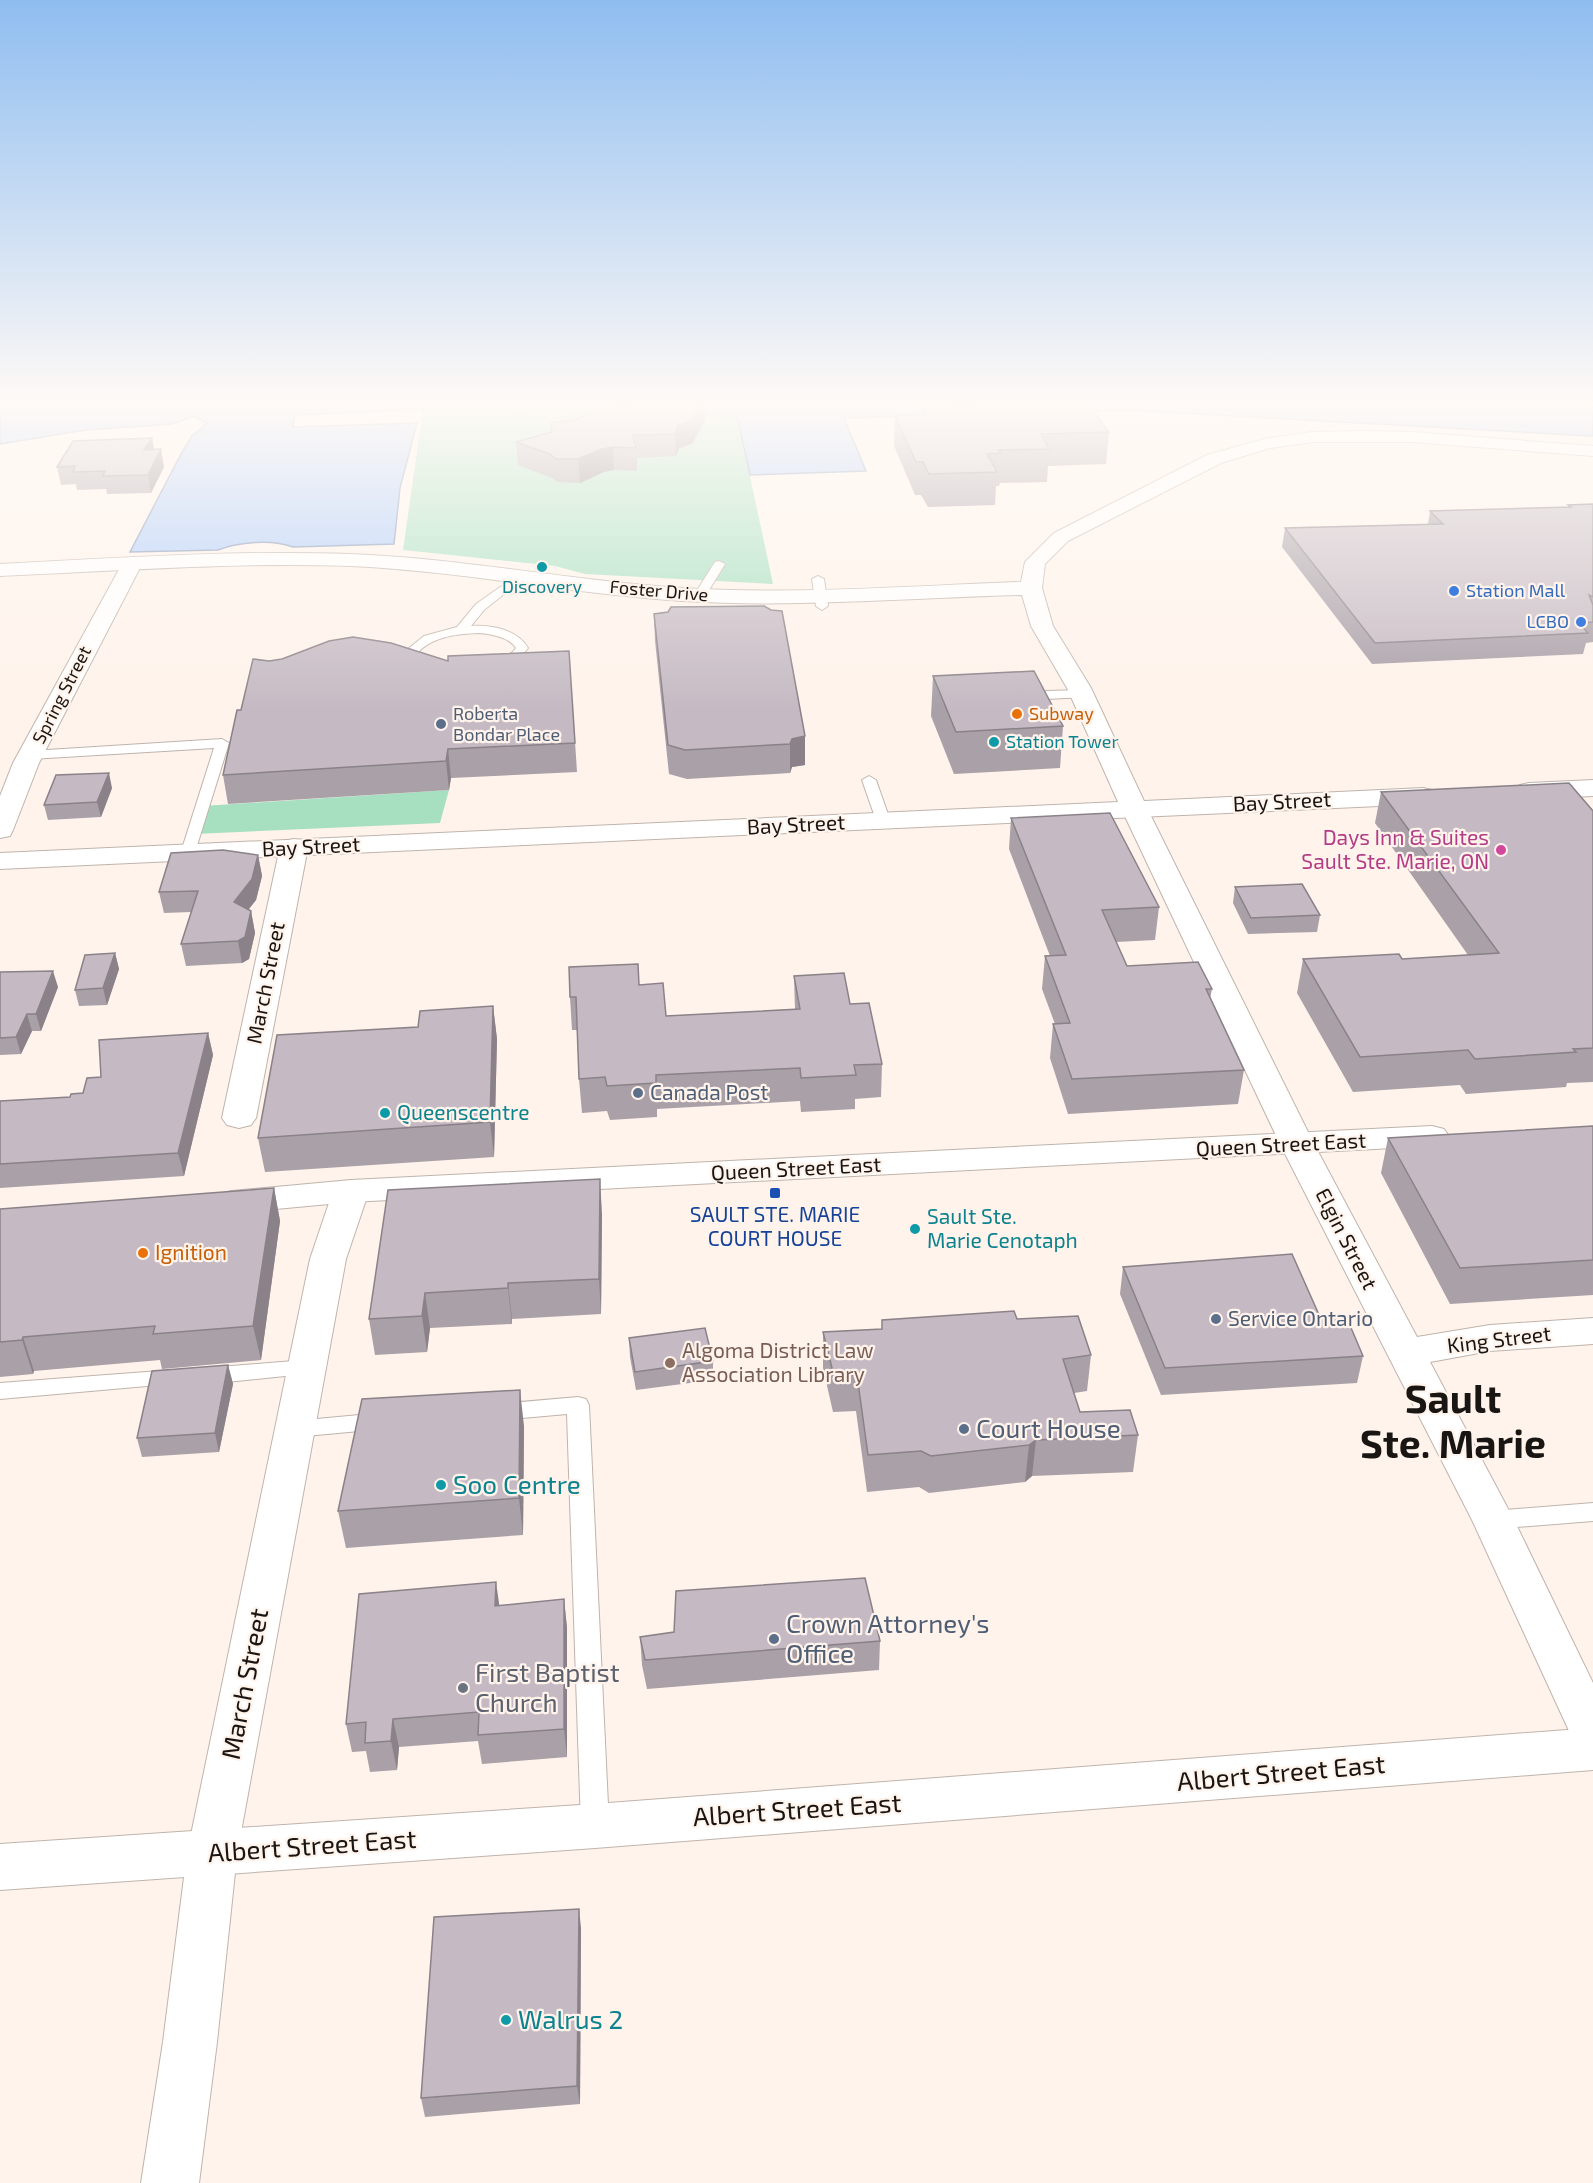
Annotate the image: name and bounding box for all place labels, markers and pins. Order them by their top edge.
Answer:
marker: Discovery [535,560,549,574]
place label: Discovery [502,575,583,597]
place label: Station Mall [1466,579,1566,601]
marker: Station Mall [1447,584,1461,598]
place label: LCBO [1527,610,1569,632]
marker: LCBO [1574,615,1588,629]
place label: Roberta Bondar Place [453,702,560,745]
place label: Subway [1029,702,1094,724]
marker: Subway [1010,707,1024,721]
marker: Roberta Bondar Place [434,717,448,731]
place label: Station Tower [1006,730,1119,752]
marker: Station Tower [987,735,1001,749]
place label: Days Inn & Suites Sault Ste. Marie, ON [1301,824,1489,873]
marker: Days Inn & Suites Sault Ste. Marie, ON [1494,843,1508,857]
place label: Canada Post [650,1079,768,1104]
marker: Canada Post [631,1086,645,1100]
place label: Queenscentre [397,1099,529,1125]
marker: Queenscentre [378,1106,392,1120]
marker: SAULT STE. MARIE COURT HOUSE [768,1186,782,1200]
place label: SAULT STE. MARIE COURT HOUSE [690,1201,860,1250]
place label: Sault Ste. Marie Cenotaph [927,1203,1078,1252]
marker: Sault Ste. Marie Cenotaph [908,1222,922,1236]
place label: Ignition [155,1239,227,1264]
marker: Ignition [136,1246,150,1260]
place label: Service Ontario [1228,1305,1373,1330]
marker: Service Ontario [1209,1312,1223,1326]
place label: Algoma District Law Association Library [682,1337,874,1386]
marker: Algoma District Law Association Library [663,1356,677,1370]
place label: Court House [976,1412,1121,1443]
marker: Court House [957,1422,971,1436]
place label: Soo Centre [453,1468,581,1499]
marker: Soo Centre [434,1478,448,1492]
place label: Crown Attorney's Office [786,1607,990,1668]
marker: Crown Attorney's Office [767,1632,781,1646]
place label: First Baptist Church [475,1656,620,1717]
marker: First Baptist Church [456,1681,470,1695]
place label: Walrus 2 [518,2003,623,2034]
marker: Walrus 2 [499,2013,513,2027]

